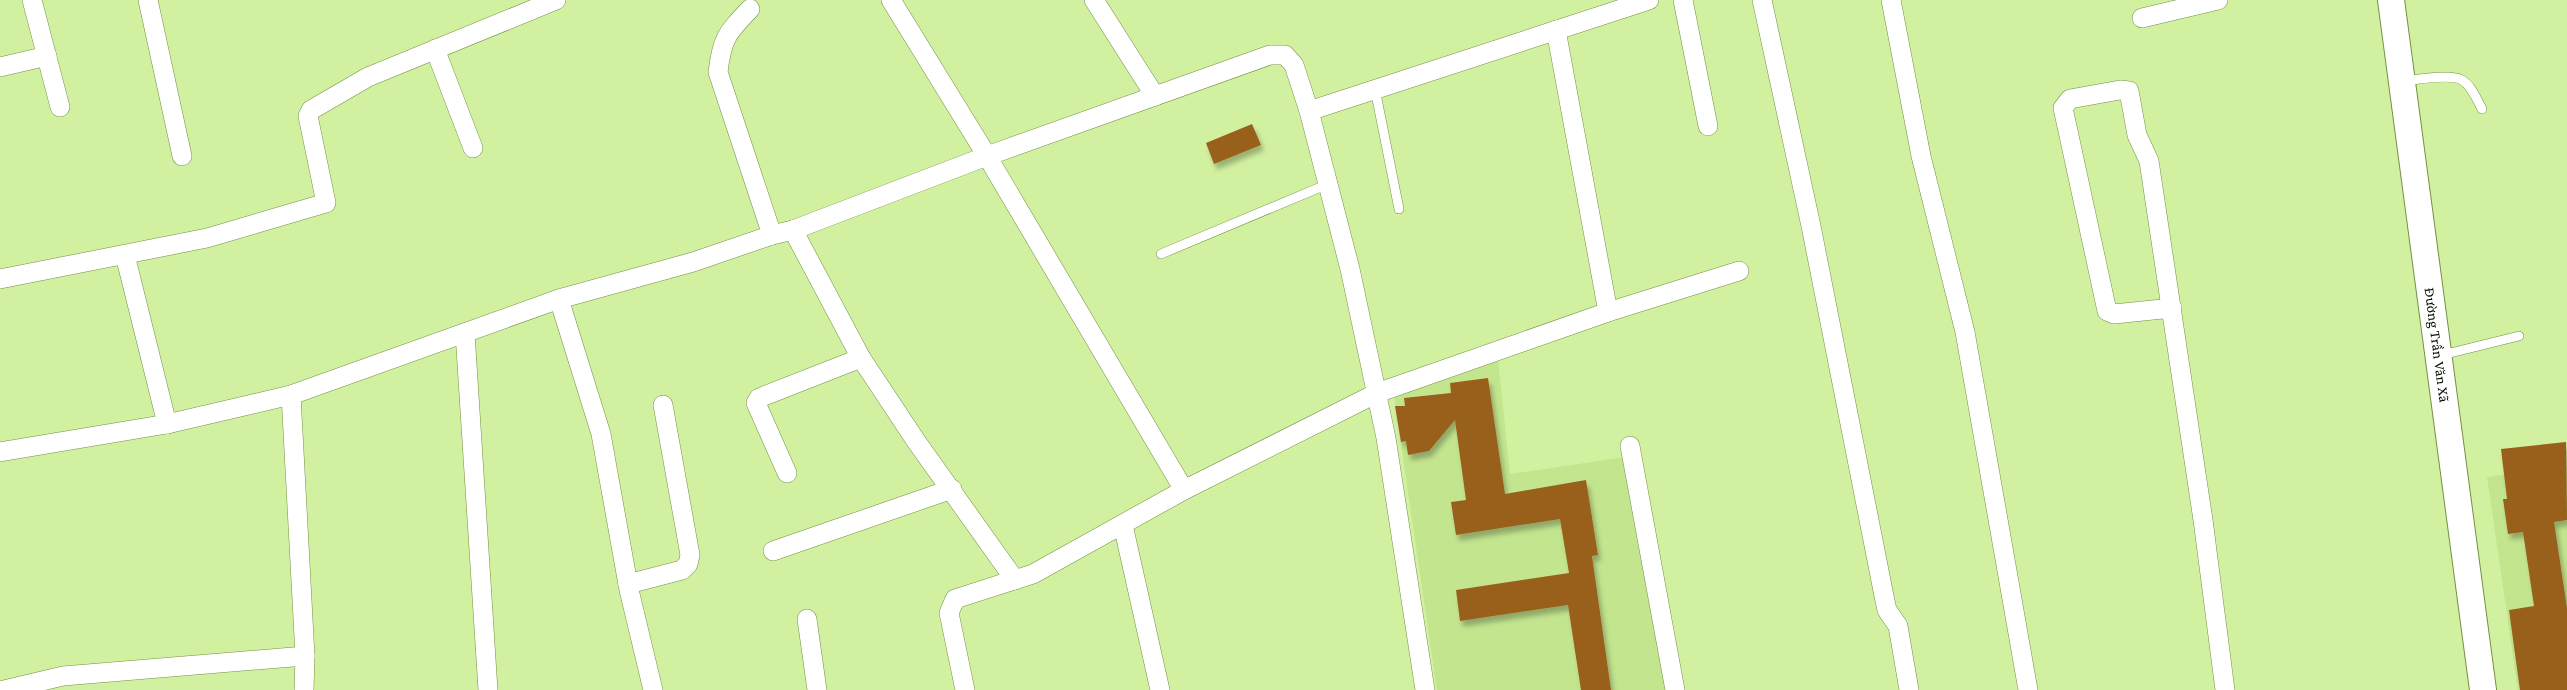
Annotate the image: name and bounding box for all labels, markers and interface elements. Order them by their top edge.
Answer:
street label: Đường Trần Văn Xã [2421,287,2453,403]

